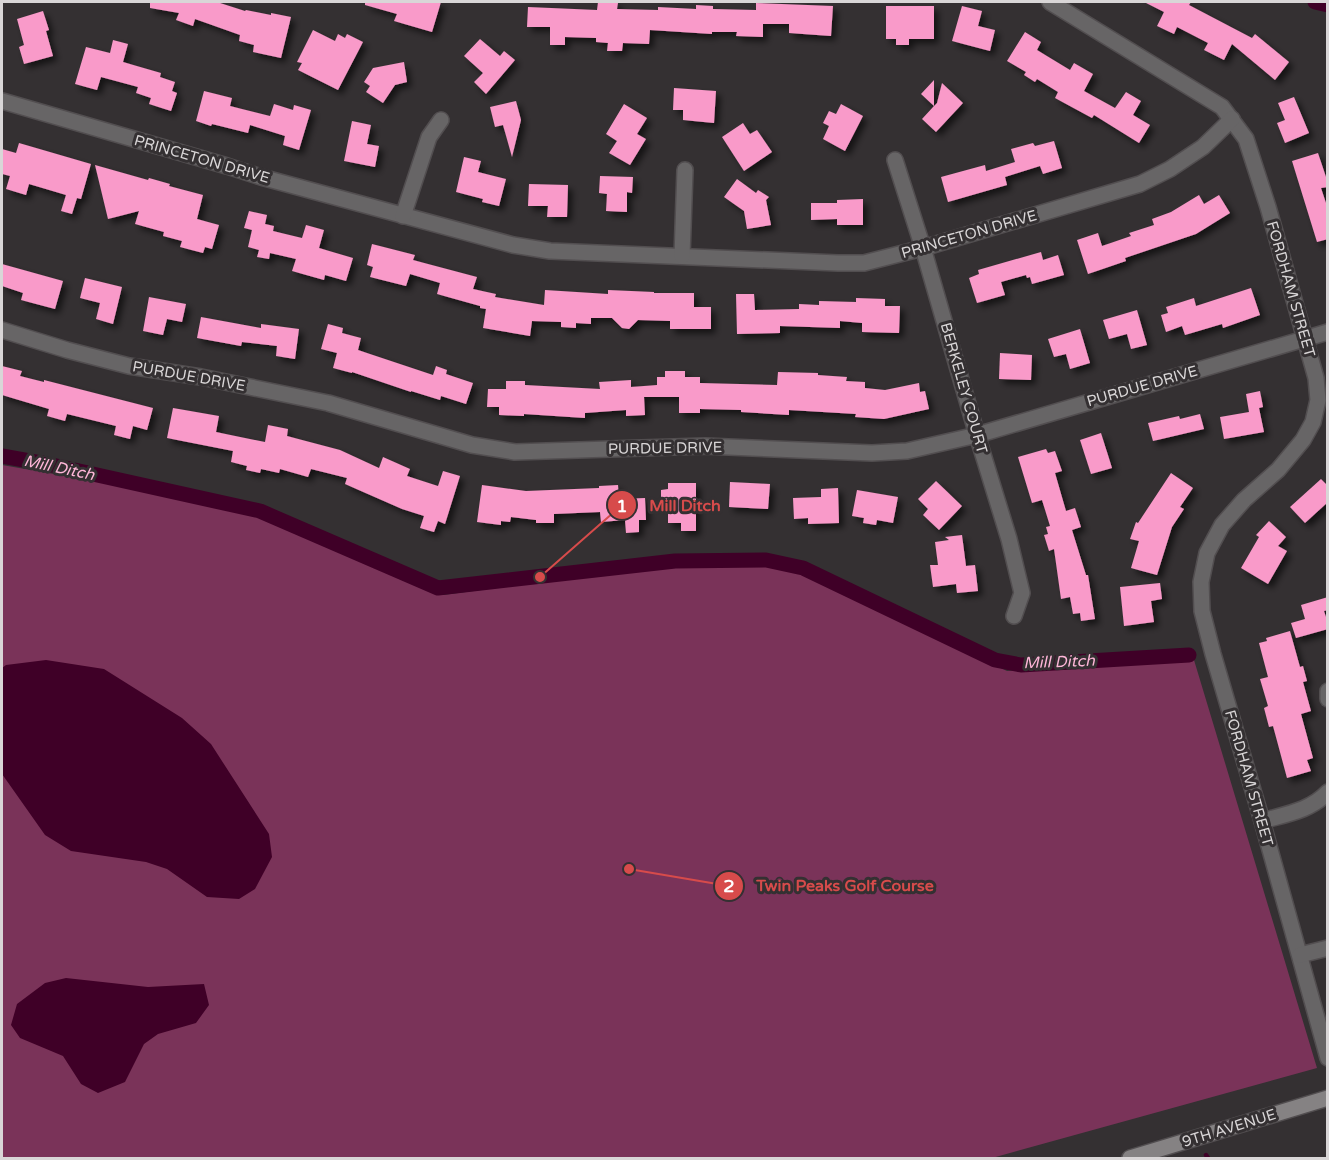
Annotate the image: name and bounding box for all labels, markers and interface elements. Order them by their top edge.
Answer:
street label: PRINCETON DRIVE [132,131,272,187]
street label: PRINCETON DRIVE [899,206,1039,262]
street label: FORDHAM STREET [1263,219,1319,359]
street label: BERKELEY COURT [937,320,991,456]
street label: PURDUE DRIVE [131,357,247,395]
street label: PURDUE DRIVE [1085,362,1199,410]
street label: PURDUE DRIVE [608,438,722,458]
water label: Mill Ditch [22,451,97,485]
callout: Mill Ditch [607,488,733,522]
text: 1 [616,495,628,517]
text: Mill Ditch [649,496,721,516]
water label: Mill Ditch [1023,651,1096,673]
street label: FORDHAM STREET [1221,708,1277,848]
callout: Twin Peaks Golf Course [714,869,945,903]
text: 2 [723,875,735,897]
text: Twin Peaks Golf Course [755,876,934,896]
street label: 9TH AVENUE [1180,1105,1278,1151]

